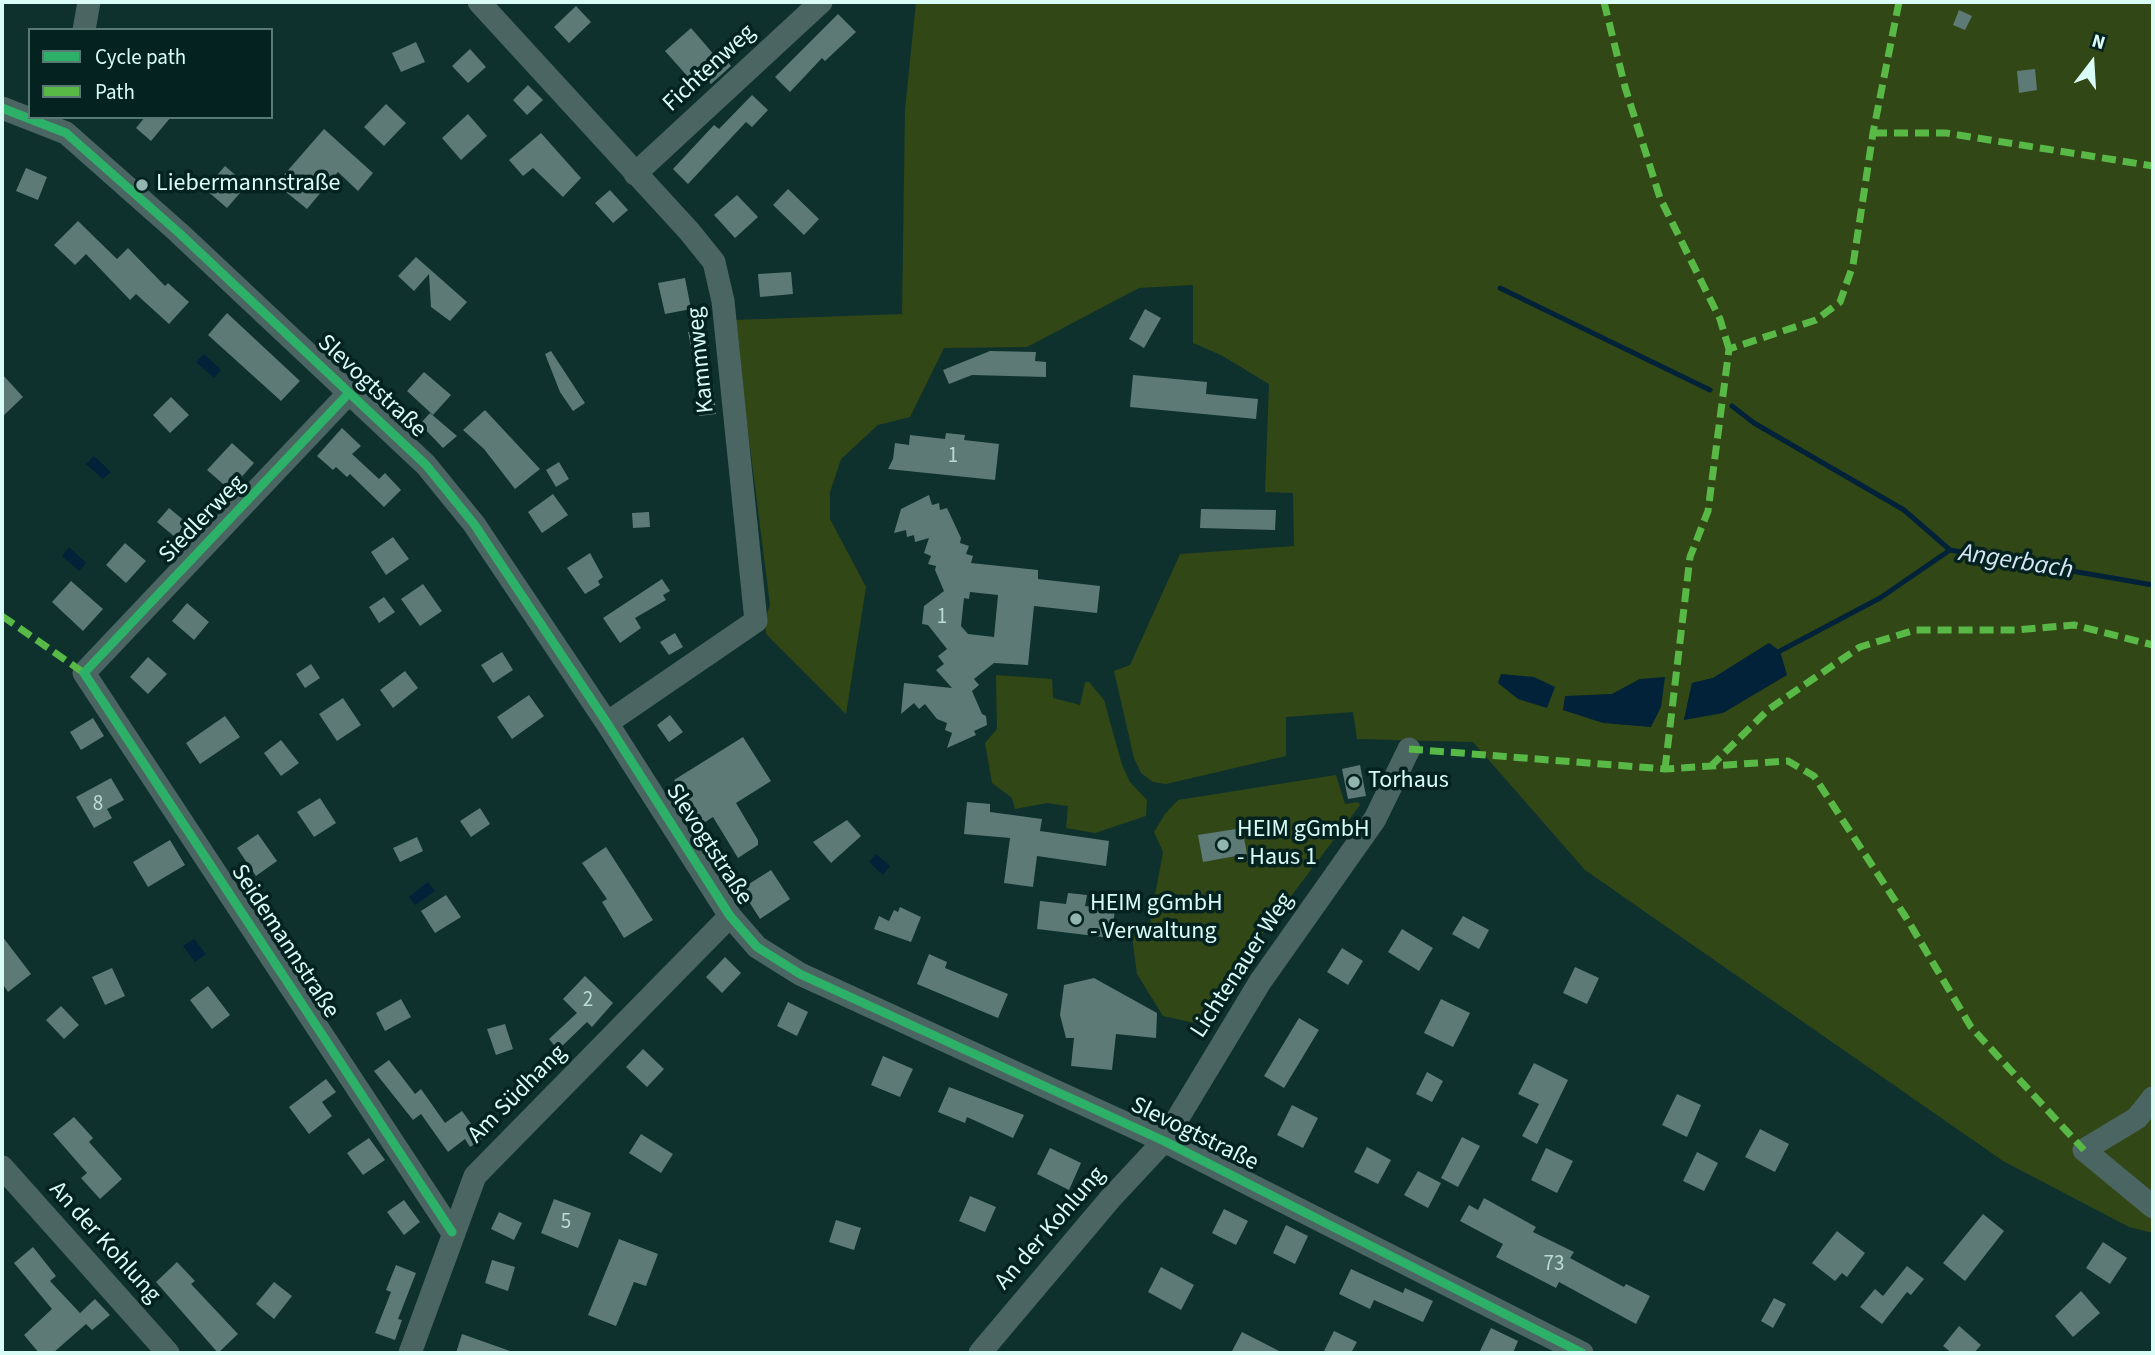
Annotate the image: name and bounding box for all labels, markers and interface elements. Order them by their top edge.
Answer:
street label: Fichtenweg [658,19,762,119]
legend [28,28,273,119]
north arrow [2057,28,2127,98]
text: N [2088,28,2108,57]
text: Cycle path [95,42,186,72]
text: Path [95,77,135,107]
place label: Liebermannstraße [156,171,340,199]
marker: Liebermannstraße [134,177,150,193]
street label: Kammweg [682,305,722,415]
street label: Slevogtstraße [311,329,431,445]
house number: 1 [948,444,958,470]
street label: Siedlerweg [154,470,252,570]
water label: Angerbach [1957,539,2075,587]
house number: 1 [937,605,947,631]
place label: Torhaus [1368,768,1449,796]
marker: Torhaus [1346,774,1362,790]
street label: Slevogtstraße [658,779,758,911]
house number: 8 [93,792,103,818]
place label: HEIM gGmbH - Haus 1 [1237,817,1370,873]
marker: HEIM gGmbH - Haus 1 [1215,837,1231,853]
street label: Seidemannstraße [224,860,344,1024]
street label: Lichtenauer Weg [1185,888,1301,1044]
place label: HEIM gGmbH - Verwaltung [1090,891,1223,947]
marker: HEIM gGmbH - Verwaltung [1068,911,1084,927]
house number: 2 [583,988,593,1014]
street label: Am Südhang [463,1040,573,1150]
street label: Slevogtstraße [1126,1092,1262,1178]
street label: An der Kohlung [990,1162,1112,1296]
street label: An der Kohlung [42,1176,166,1310]
house number: 5 [561,1210,571,1236]
house number: 73 [1544,1252,1564,1278]

